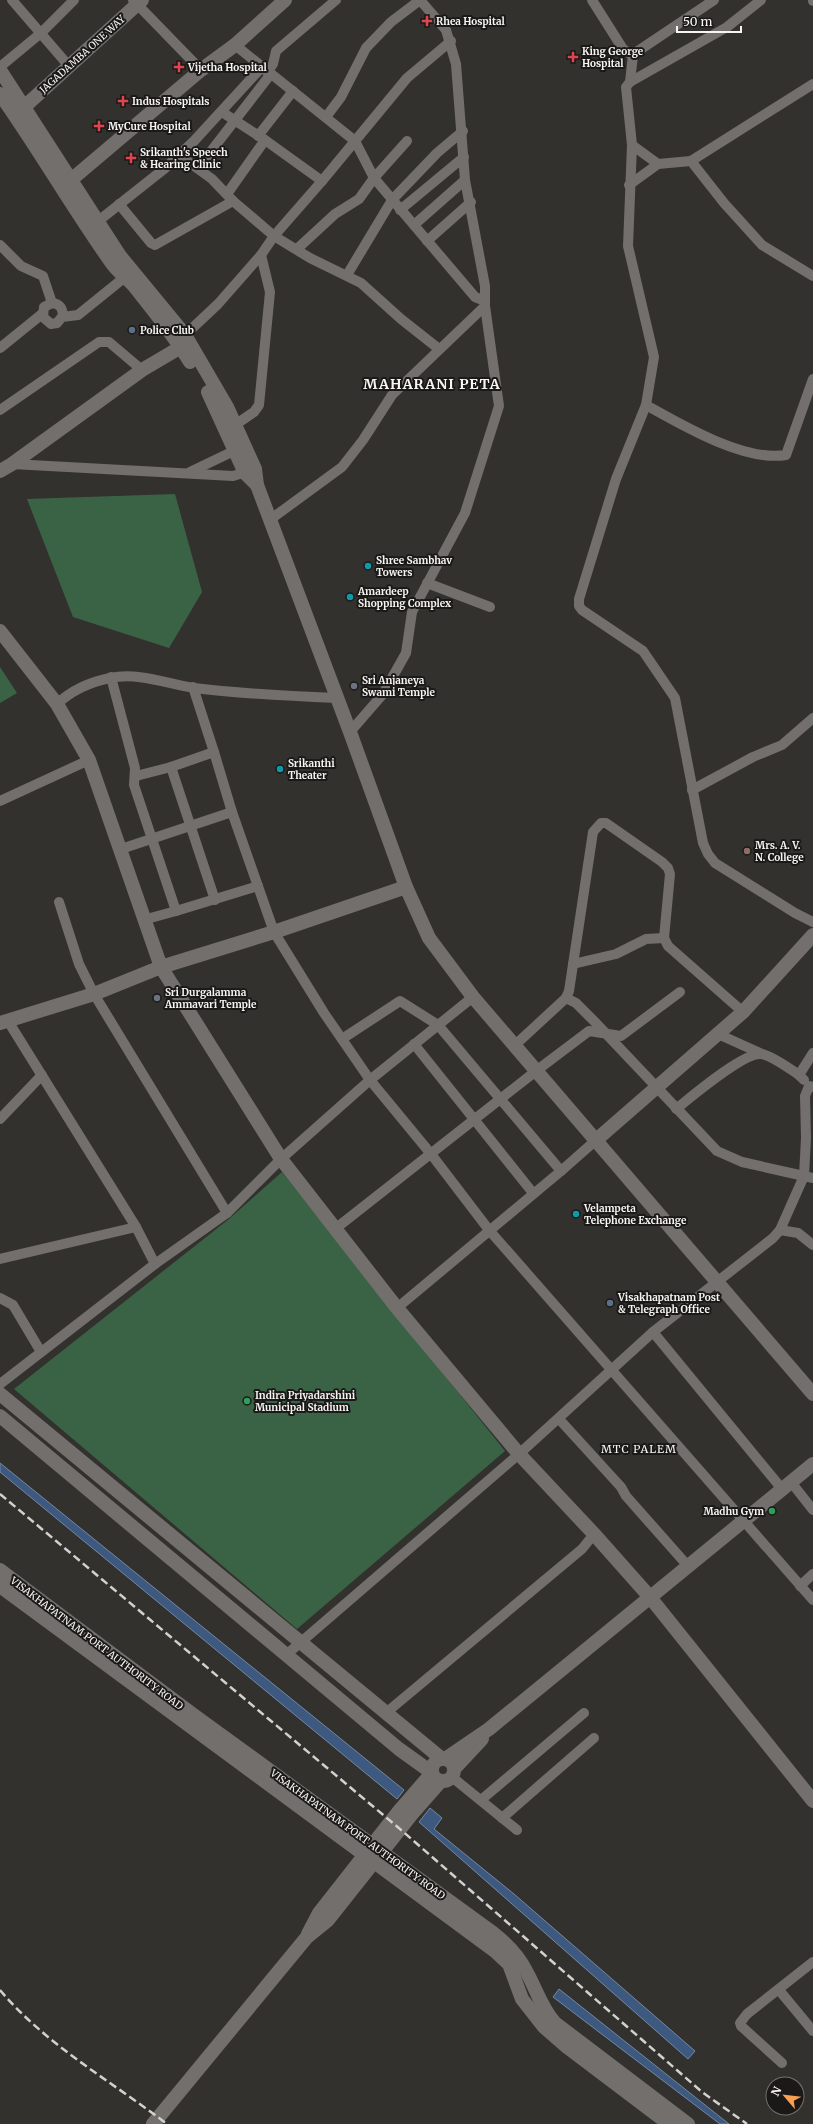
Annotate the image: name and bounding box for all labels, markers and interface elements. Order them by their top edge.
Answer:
scale bar [677,8,741,34]
street label: JAGADAMBA ONE WAY [36,12,128,97]
text: 50 m [683,14,712,29]
marker: Rhea Hospital [421,15,433,27]
place label: Rhea Hospital [436,15,506,28]
place label: King George Hospital [582,45,644,70]
marker: King George Hospital [567,51,579,63]
marker: Vijetha Hospital [173,61,185,73]
place label: Vijetha Hospital [187,61,268,74]
marker: Indus Hospitals [117,95,129,107]
place label: Indus Hospitals [132,95,209,108]
marker: MyCure Hospital [93,120,105,132]
place label: MyCure Hospital [108,120,191,133]
place label: Srikanth's Speech & Hearing Clinic [140,146,228,171]
marker: Srikanth's Speech & Hearing Clinic [125,152,137,164]
place label: Police Club [140,324,194,337]
marker: Police Club [127,325,137,335]
district label: MAHARANI PETA [363,375,501,393]
place label: Shree Sambhav Towers [376,554,452,579]
marker: Shree Sambhav Towers [363,561,373,571]
place label: Amardeep Shopping Complex [357,585,452,610]
marker: Amardeep Shopping Complex [345,592,355,602]
place label: Sri Anjaneya Swami Temple [362,674,435,699]
marker: Sri Anjaneya Swami Temple [349,681,359,691]
place label: Srikanthi Theater [288,757,335,782]
marker: Srikanthi Theater [275,764,285,774]
place label: Mrs. A. V. N. College [755,839,804,864]
marker: Mrs. A. V. N. College [742,846,752,856]
place label: Sri Durgalamma Ammavari Temple [164,986,257,1011]
marker: Sri Durgalamma Ammavari Temple [152,993,162,1003]
place label: Velampeta Telephone Exchange [583,1202,687,1227]
marker: Velampeta Telephone Exchange [571,1209,581,1219]
place label: Visakhapatnam Post & Telegraph Office [617,1291,720,1316]
marker: Visakhapatnam Post & Telegraph Office [605,1298,615,1308]
place label: Indira Priyadarshini Municipal Stadium [255,1389,356,1414]
marker: Indira Priyadarshini Municipal Stadium [242,1396,252,1406]
district label: MTC PALEM [601,1442,677,1456]
place label: Madhu Gym [704,1505,764,1518]
marker: Madhu Gym [767,1506,777,1516]
street label: VISAKHAPATNAM PORT AUTHORITY ROAD [7,1573,186,1713]
street label: VISAKHAPATNAM PORT AUTHORITY ROAD [267,1766,448,1903]
north arrow [765,2076,805,2116]
text: N [768,2084,785,2098]

